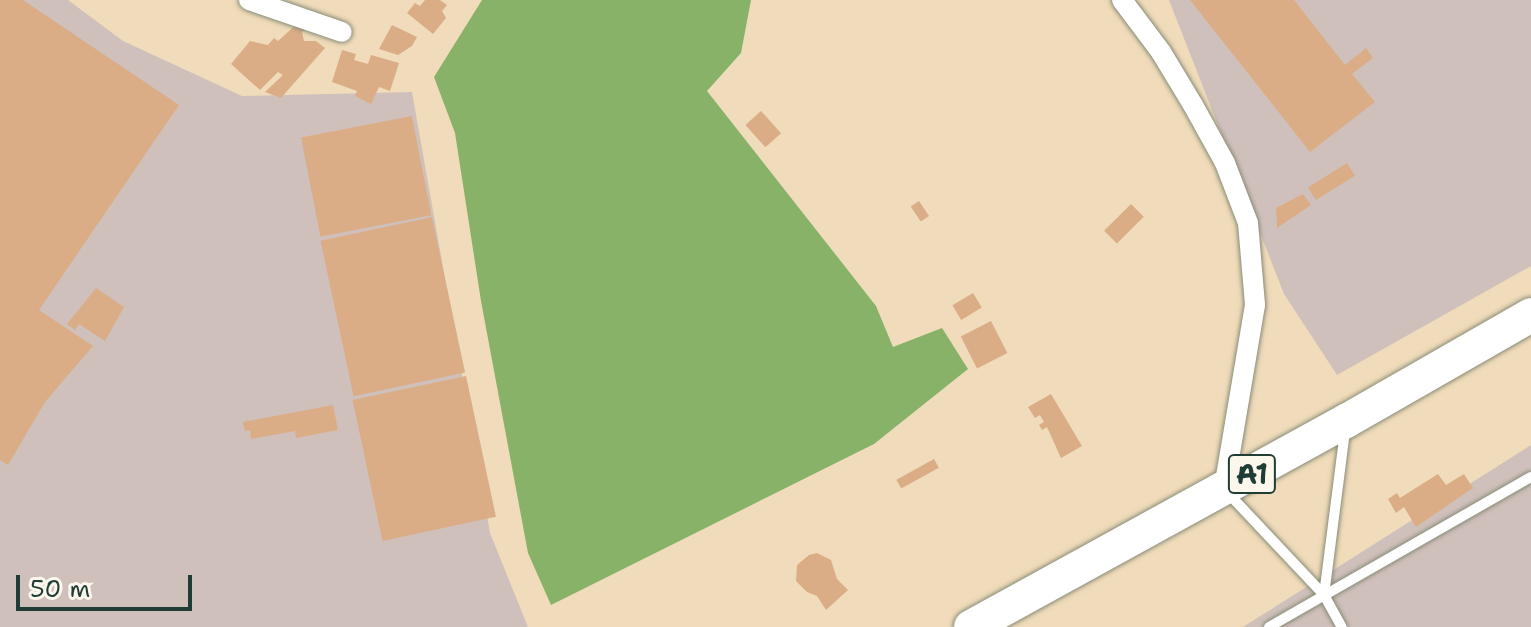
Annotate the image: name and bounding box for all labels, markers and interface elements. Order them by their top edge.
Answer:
road number: A1 [1226,450,1278,498]
scale bar [20,559,196,609]
text: 50 m [30,573,90,605]

